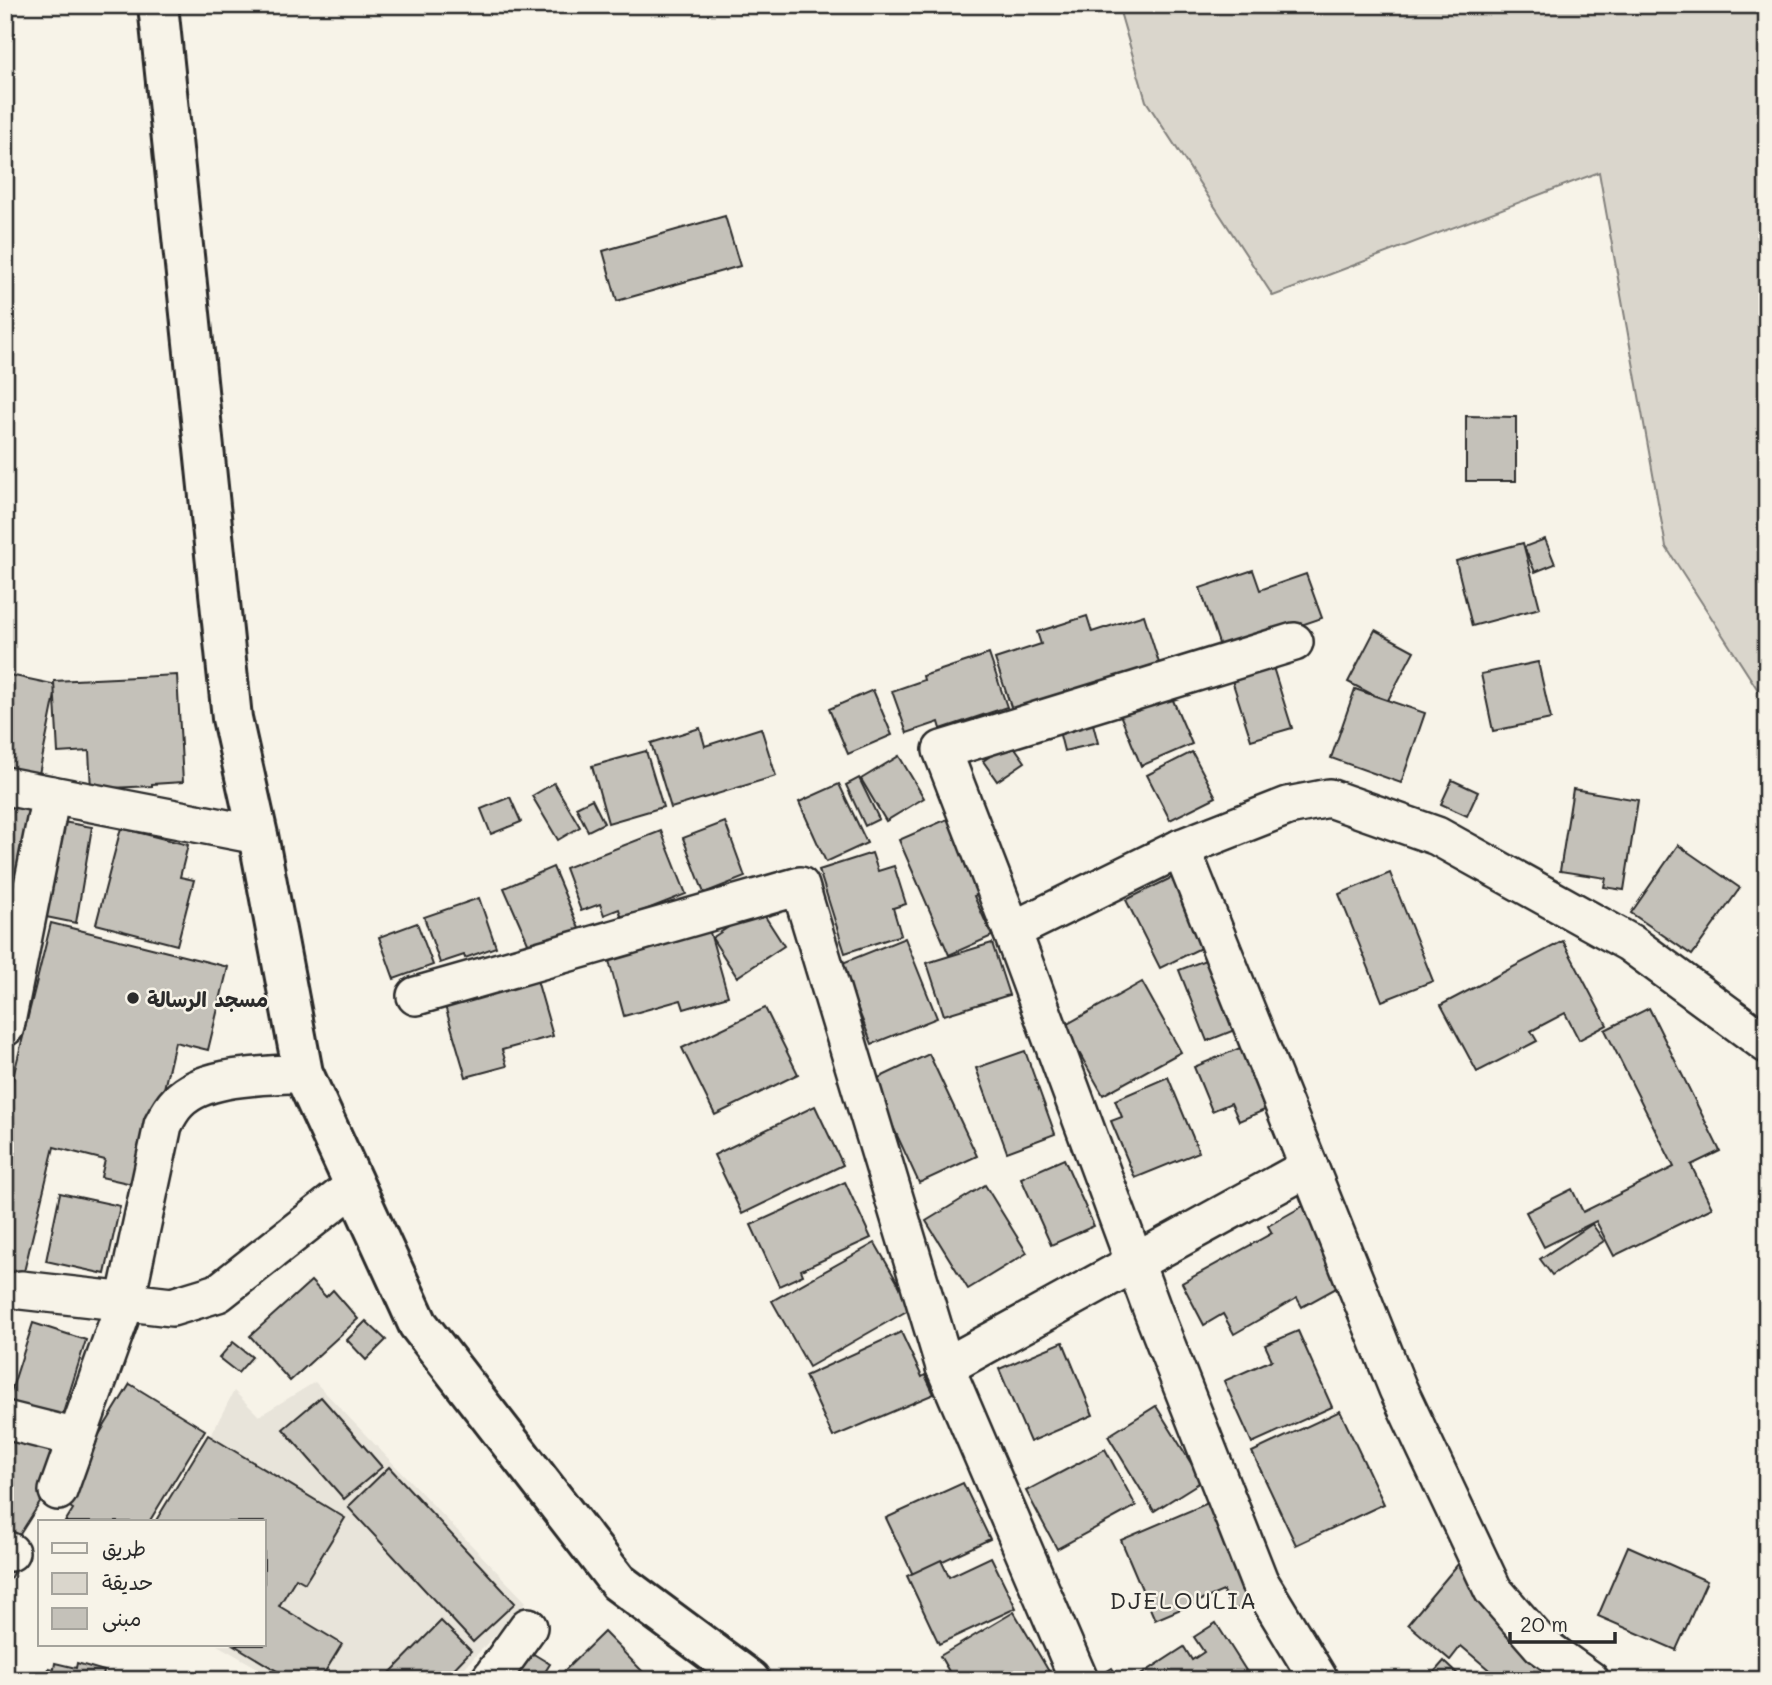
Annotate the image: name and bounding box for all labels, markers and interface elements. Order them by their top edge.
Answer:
place label: مسجد الرسالة [147,985,268,1012]
marker: مسجد الرسالة [125,990,141,1006]
legend [38,1520,266,1646]
text: طريق [102,1534,146,1561]
text: حديقة [102,1568,153,1595]
district label: DJELOULIA [1110,1584,1258,1615]
scale bar [1510,1601,1614,1645]
text: مبنى [102,1604,141,1633]
text: 20 m [1520,1610,1568,1637]

